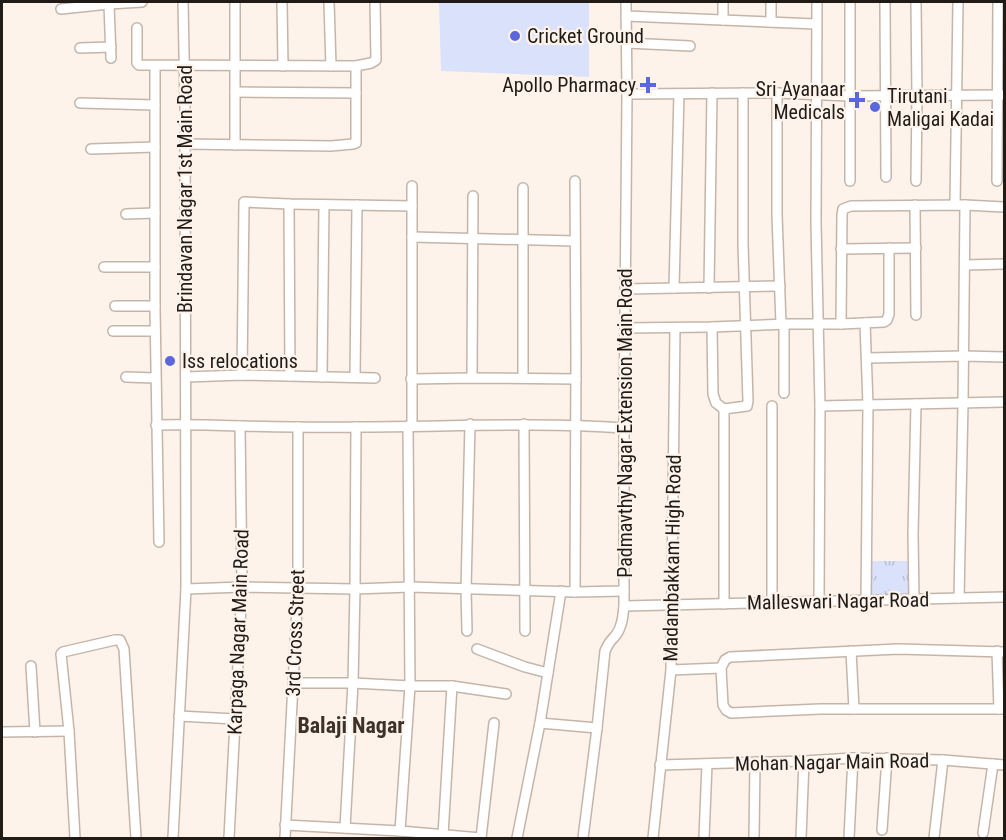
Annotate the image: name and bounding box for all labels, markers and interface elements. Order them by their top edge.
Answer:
place label: Cricket Ground [527,24,644,48]
marker: Cricket Ground [508,29,522,43]
street label: Brindavan Nagar 1st Main Road [173,65,197,313]
place label: Apollo Pharmacy [502,73,636,97]
place label: Sri Ayanaar Medicals [756,77,845,124]
marker: Apollo Pharmacy [641,78,655,92]
place label: Tirutani Maligai Kadai [887,84,994,131]
marker: Sri Ayanaar Medicals [850,93,864,107]
marker: Tirutani Maligai Kadai [868,100,882,114]
street label: Padmavthy Nagar Extension Main Road [613,268,637,578]
place label: Iss relocations [182,349,298,373]
marker: Iss relocations [163,354,177,368]
street label: Madambakkam High Road [658,454,686,662]
street label: Karpaga Nagar Main Road [222,529,254,735]
street label: 3rd Cross Street [281,569,309,697]
street label: Malleswari Nagar Road [747,587,929,615]
district label: Balaji Nagar [297,713,405,738]
street label: Mohan Nagar Main Road [735,748,929,776]

